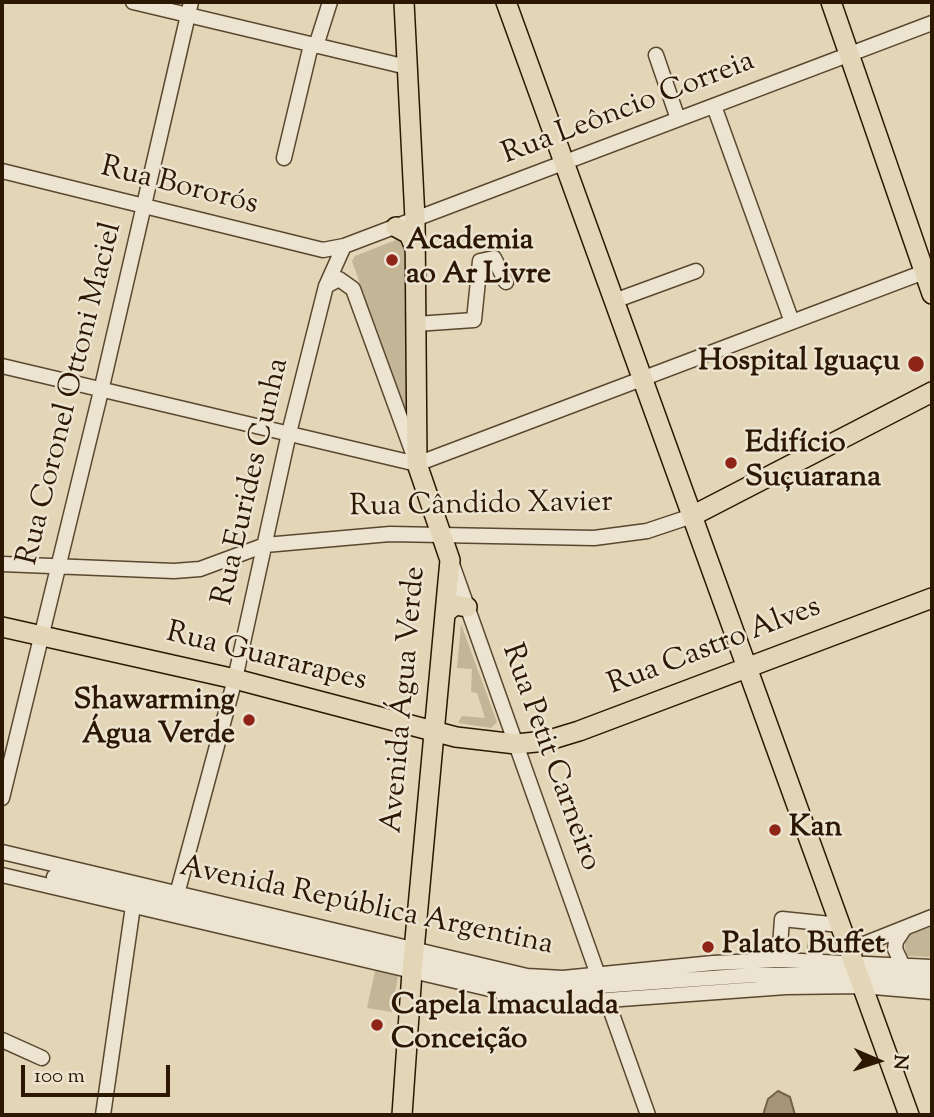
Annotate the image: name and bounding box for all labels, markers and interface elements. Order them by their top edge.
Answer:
street label: Rua Leôncio Correia [498,45,760,175]
street label: Rua Bororós [97,151,261,225]
street label: Rua Coronel Ottoni Maciel [12,219,132,569]
place label: Academia ao Ar Livre [406,225,551,296]
marker: Academia ao Ar Livre [384,252,400,268]
place label: Hospital Iguaçu [698,346,900,382]
marker: Hospital Iguaçu [906,354,926,374]
street label: Rua Eurides Cunha [207,355,299,609]
place label: Edifício Suçuarana [745,428,881,498]
marker: Edifício Suçuarana [723,455,739,471]
street label: Rua Cândido Xavier [349,487,613,527]
street label: Avenida Água Verde [376,565,436,835]
street label: Rua Castro Alves [604,591,826,705]
street label: Rua Guararapes [162,617,370,701]
street label: Rua Petit Carneiro [491,640,607,876]
place label: Shawarming Água Verde [74,685,235,756]
marker: Shawarming Água Verde [241,712,257,728]
place label: Kan [789,812,842,848]
marker: Kan [767,822,783,838]
street label: Avenida República Argentina [176,851,556,965]
place label: Palato Buffet [722,929,885,965]
marker: Palato Buffet [700,939,716,955]
place label: Capela Imaculada Conceição [391,990,619,1060]
marker: Capela Imaculada Conceição [369,1017,385,1033]
north arrow [843,1026,913,1096]
scale bar [24,1050,173,1094]
text: N [886,1054,913,1070]
text: 100 m [34,1062,85,1092]

